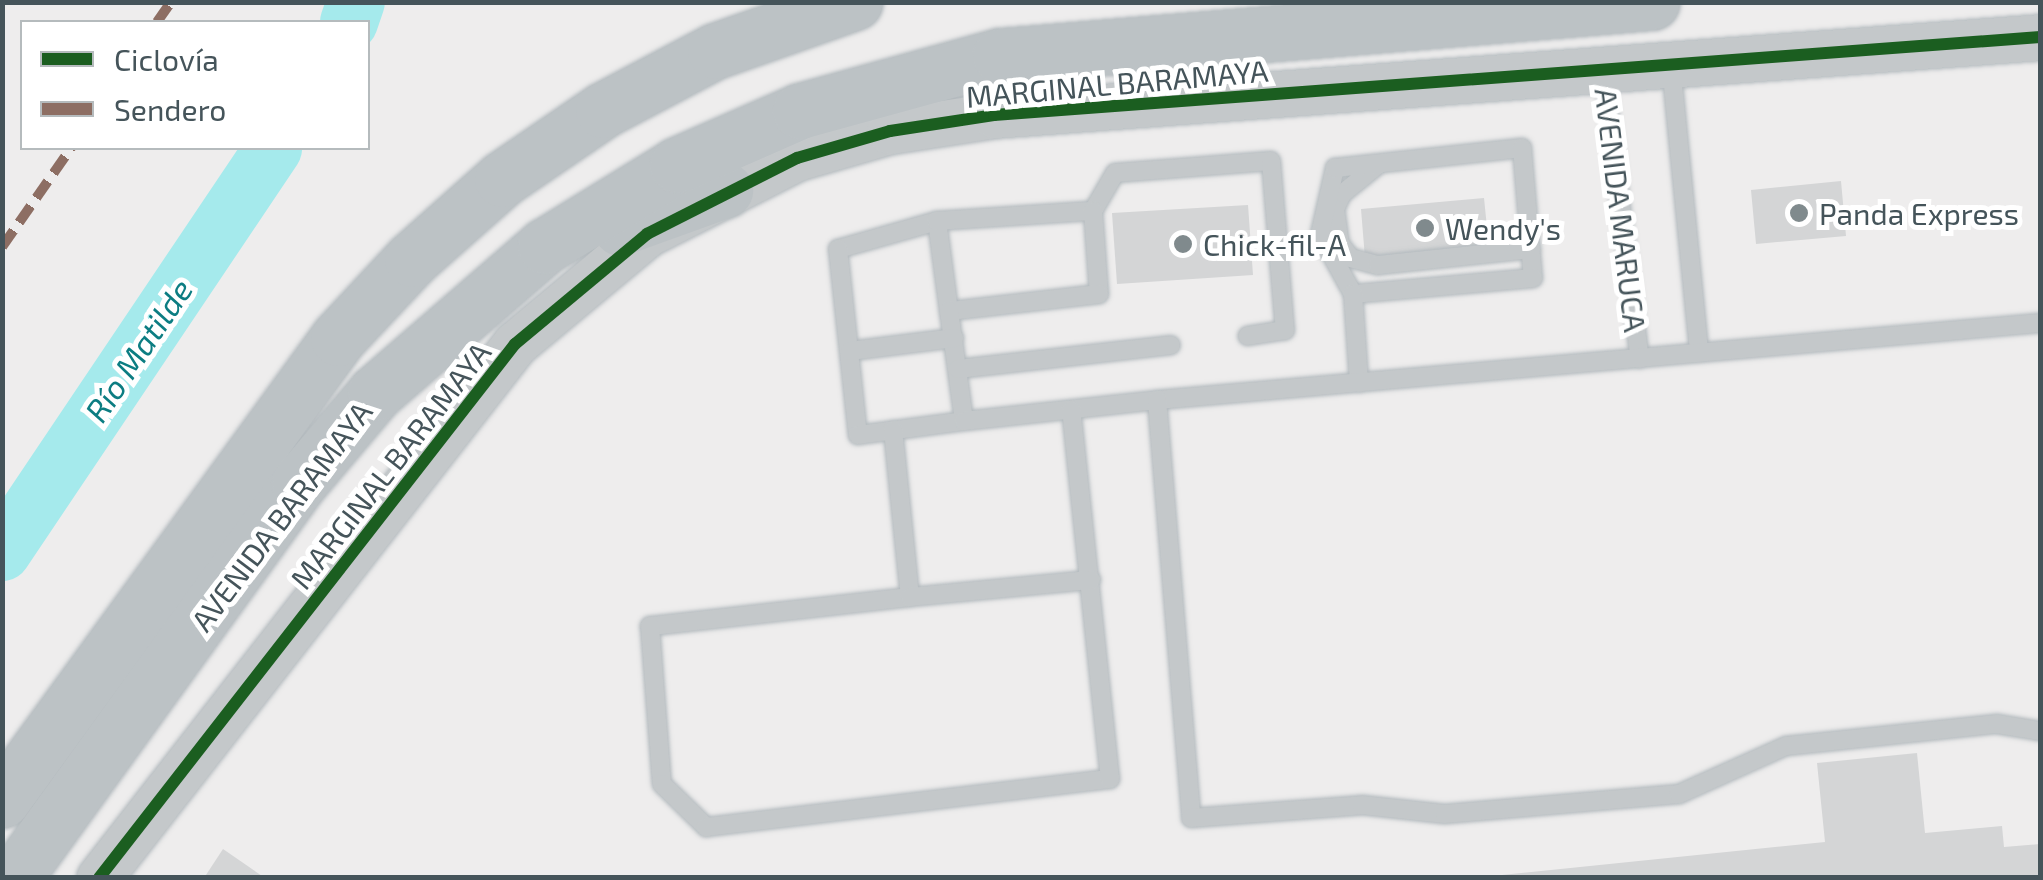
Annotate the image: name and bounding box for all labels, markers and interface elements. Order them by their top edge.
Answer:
legend [20,20,370,150]
text: Ciclovía [114,41,219,77]
street label: MARGINAL BARAMAYA [964,52,1270,114]
street label: AVENIDA MARUCA [1588,86,1654,334]
text: Sendero [114,91,226,127]
place label: Panda Express [1819,195,2019,231]
marker: Panda Express [1788,202,1810,224]
place label: Wendy's [1445,210,1561,246]
marker: Wendy's [1414,217,1436,239]
place label: Chick-fil-A [1203,226,1346,262]
marker: Chick-fil-A [1172,233,1194,255]
water label: Río Matilde [76,271,200,429]
street label: MARGINAL BARAMAYA [282,334,498,596]
street label: AVENIDA BARAMAYA [183,394,379,638]

